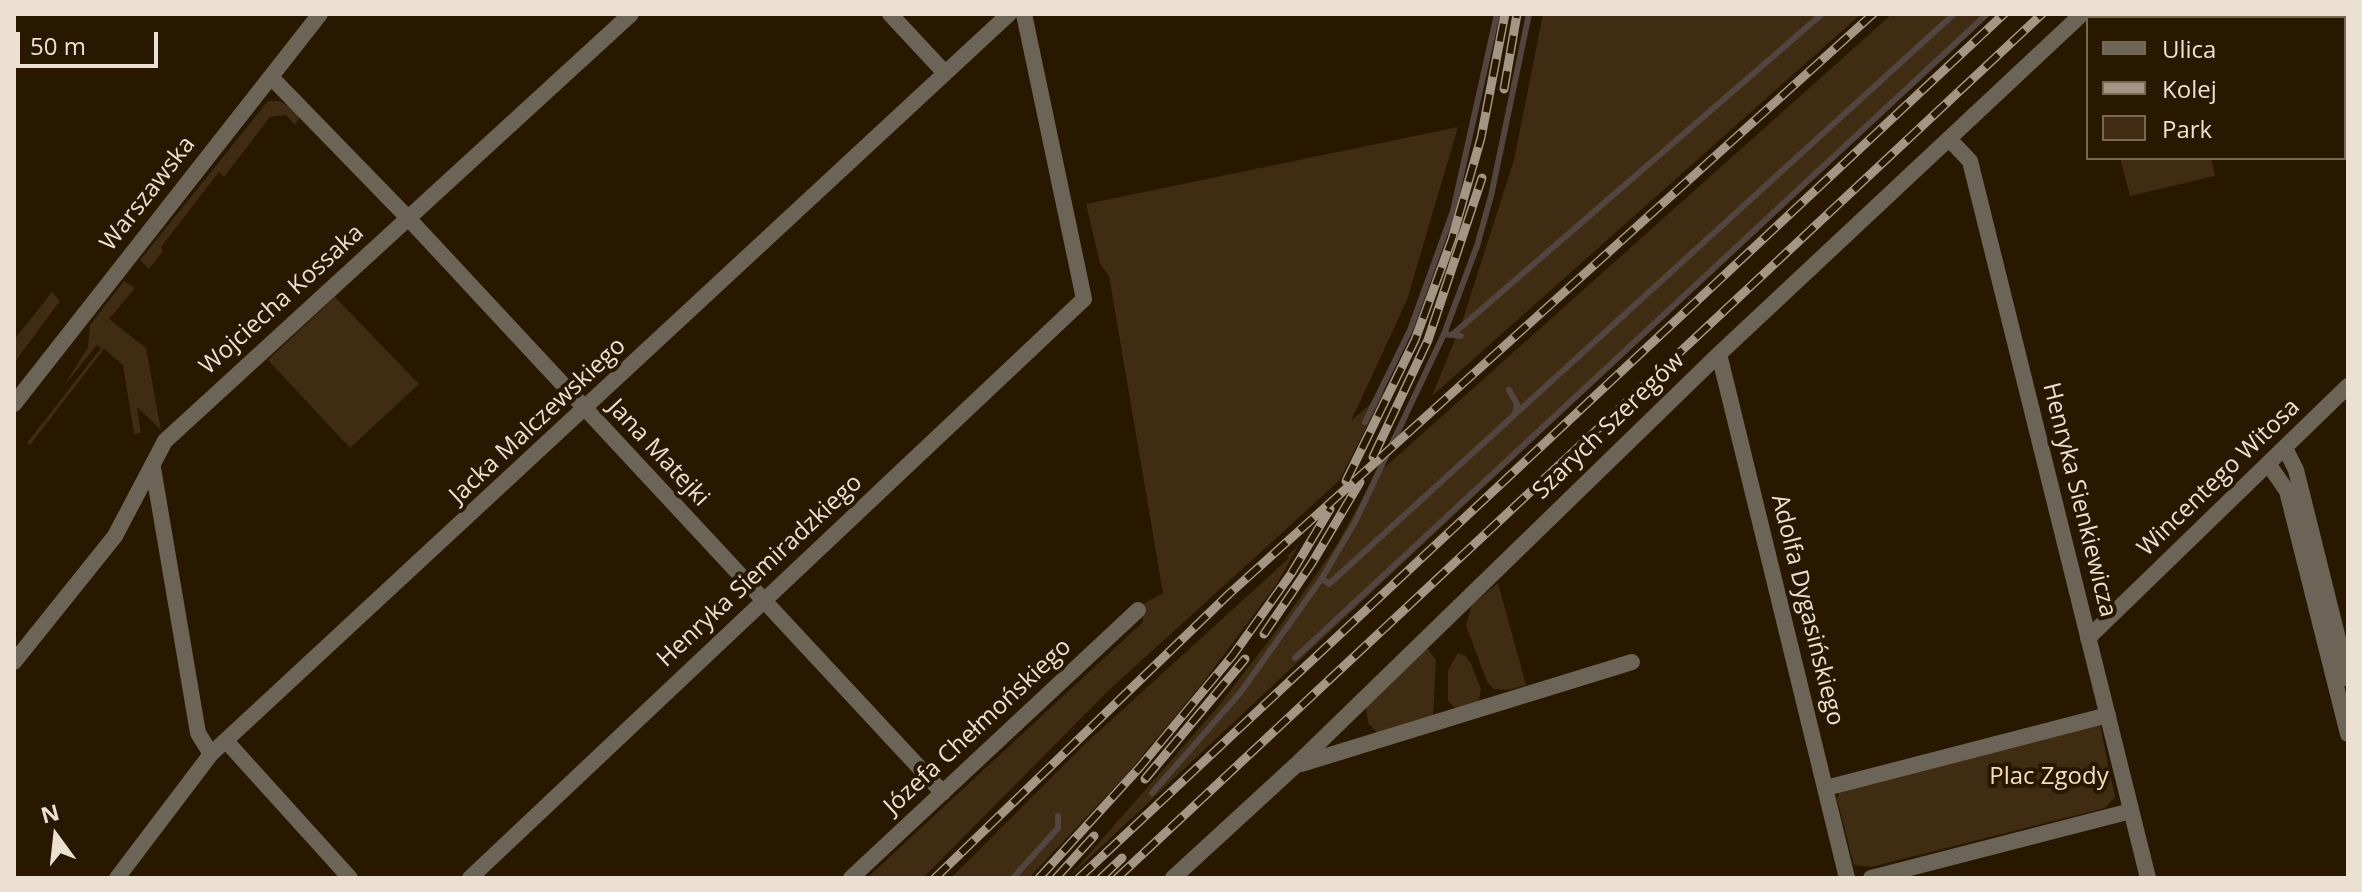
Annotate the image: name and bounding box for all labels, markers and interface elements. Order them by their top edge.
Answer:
scale bar [20,16,162,66]
legend [2086,16,2346,160]
text: 50 m [30,29,86,62]
text: Ulica [2162,32,2216,65]
text: Kolej [2162,72,2217,105]
text: Park [2162,112,2212,145]
street label: Warszawska [94,131,202,257]
street label: Wojciecha Kossaka [194,219,370,381]
street label: Jacka Malczewskiego [444,332,632,510]
street label: Szarych Szeregów [1527,346,1691,506]
street label: Henryka Sienkiewicza [2036,380,2122,620]
street label: Wincentego Witosa [2132,393,2306,563]
street label: Jana Matejki [601,394,715,512]
street label: Henryka Siemiradzkiego [652,469,868,673]
street label: Adolfa Dygasińskiego [1764,492,1850,728]
street label: Józefa Chełmońskiego [879,633,1077,821]
park label: Plac Zgody [1989,763,2109,791]
north arrow [16,796,96,876]
text: N [37,796,62,830]

